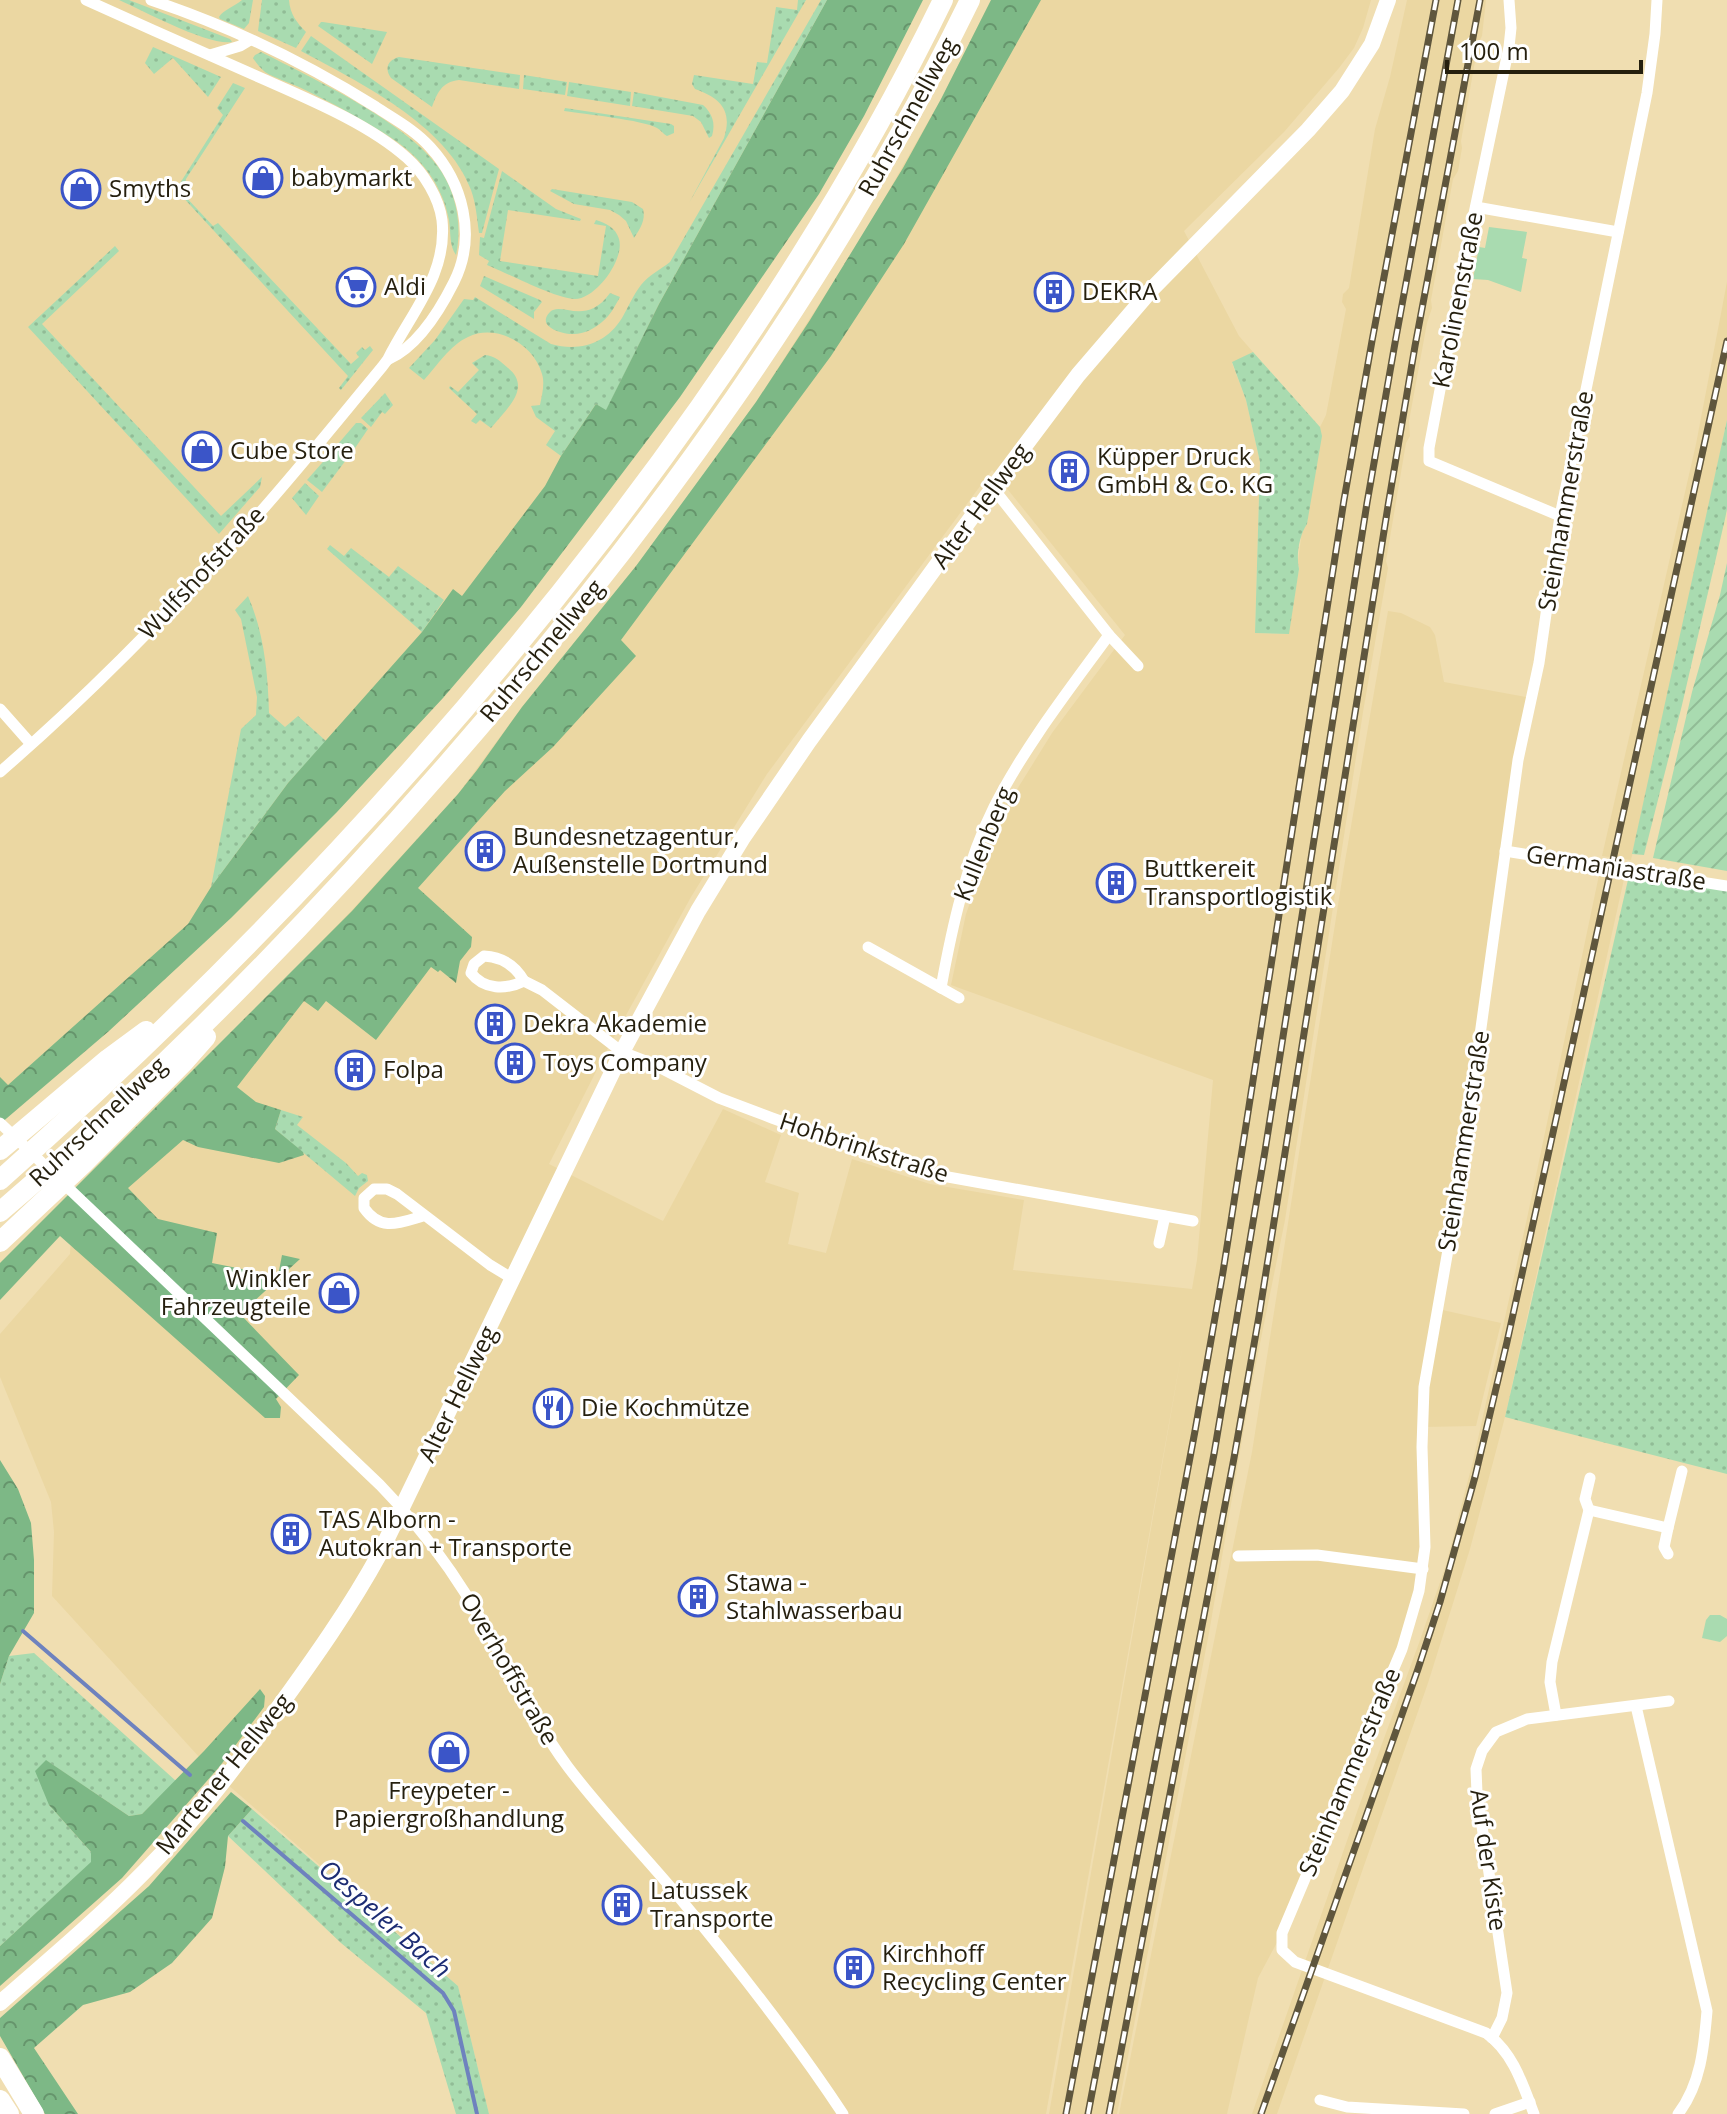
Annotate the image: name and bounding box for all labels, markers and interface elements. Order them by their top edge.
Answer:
scale bar [1447,24,1641,74]
street label: Ruhrschnellweg [849,31,964,202]
text: 100 m [1459,34,1529,67]
shop icon: babymarkt [242,157,284,199]
place label: babymarkt [291,160,412,193]
shop icon: Smyths [60,168,102,210]
place label: Smyths [109,171,191,204]
street label: Karolinenstraße [1423,209,1490,391]
supermarket icon: Aldi [335,266,377,308]
place label: Aldi [384,269,426,302]
building icon: DEKRA [1033,271,1075,313]
place label: DEKRA [1082,274,1158,307]
street label: Steinhammerstraße [1529,388,1600,614]
shop icon: Cube Store [181,430,223,472]
place label: Cube Store [230,433,354,466]
street label: Alter Hellweg [923,436,1037,575]
place label: Küpper Druck GmbH & Co. KG [1097,439,1273,500]
building icon: Küpper Druck GmbH & Co. KG [1048,450,1090,492]
street label: Wulfshofstraße [130,498,271,646]
street label: Ruhrschnellweg [471,572,610,728]
street label: Kullenberg [945,781,1021,906]
place label: Bundesnetzagentur, Außenstelle Dortmund [513,819,768,880]
building icon: Bundesnetzagentur, Außenstelle Dortmund [464,830,506,872]
street label: Germaniastraße [1524,836,1709,897]
place label: Buttkereit Transportlogistik [1144,851,1333,912]
building icon: Buttkereit Transportlogistik [1095,862,1137,904]
building icon: Dekra Akademie [474,1003,516,1045]
place label: Dekra Akademie [523,1006,707,1039]
street label: Steinhammerstraße [1429,1028,1496,1254]
building icon: Toys Company [494,1042,536,1084]
place label: Toys Company [543,1045,708,1078]
street label: Ruhrschnellweg [21,1048,173,1193]
building icon: Folpa [334,1049,376,1091]
place label: Folpa [383,1052,444,1085]
street label: Hohbrinkstraße [776,1104,953,1190]
place label: Winkler Fahrzeugteile [161,1261,311,1322]
shop icon: Winkler Fahrzeugteile [318,1272,360,1314]
street label: Alter Hellweg [409,1320,504,1467]
restaurant icon: Die Kochmütze [532,1387,574,1429]
place label: Die Kochmütze [581,1390,750,1423]
place label: TAS Alborn - Autokran + Transporte [319,1502,572,1563]
building icon: TAS Alborn - Autokran + Transporte [270,1513,312,1555]
place label: Stawa - Stahlwasserbau [726,1565,903,1626]
building icon: Stawa - Stahlwasserbau [677,1576,719,1618]
street label: Overhoffstraße [453,1586,567,1750]
street label: Steinhammerstraße [1290,1662,1407,1881]
street label: Martener Hellweg [147,1685,298,1861]
shop icon: Freypeter - Papiergroßhandlung [428,1731,470,1773]
place label: Freypeter - Papiergroßhandlung [334,1773,564,1834]
street label: Auf der Kiste [1463,1787,1516,1933]
water label: Oespeler Bach [312,1851,460,1986]
place label: Latussek Transporte [650,1873,773,1934]
building icon: Latussek Transporte [601,1884,643,1926]
place label: Kirchhoff Recycling Center [882,1936,1067,1997]
building icon: Kirchhoff Recycling Center [833,1947,875,1989]

